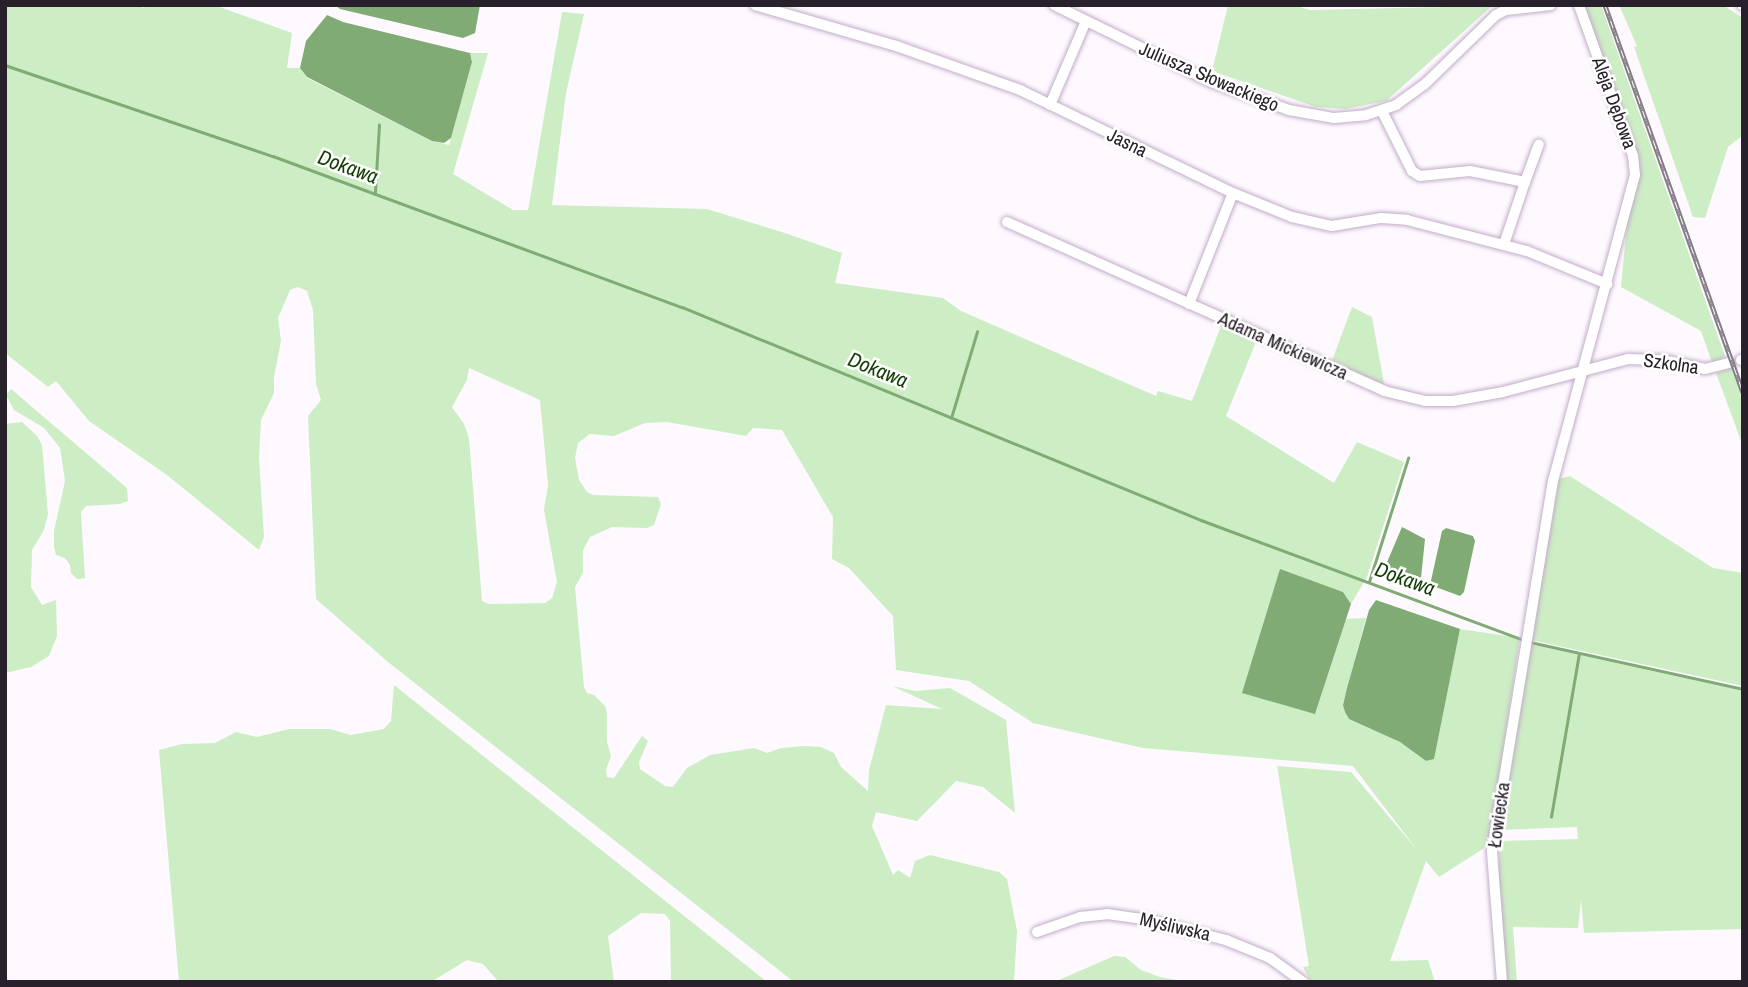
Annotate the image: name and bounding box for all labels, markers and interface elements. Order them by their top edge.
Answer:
street label: Juliusza Słowackiego [1136,37,1282,117]
street label: Aleja Dębowa [1587,54,1641,152]
street label: Jasna [1103,124,1151,162]
water label: Dokawa [314,145,382,189]
street label: Adama Mickiewicza [1215,307,1351,385]
water label: Dokawa [844,347,912,393]
street label: Szkolna [1642,349,1700,379]
water label: Dokawa [1371,557,1439,601]
street label: Łowiecka [1483,781,1515,849]
street label: Myśliwska [1137,908,1213,946]

